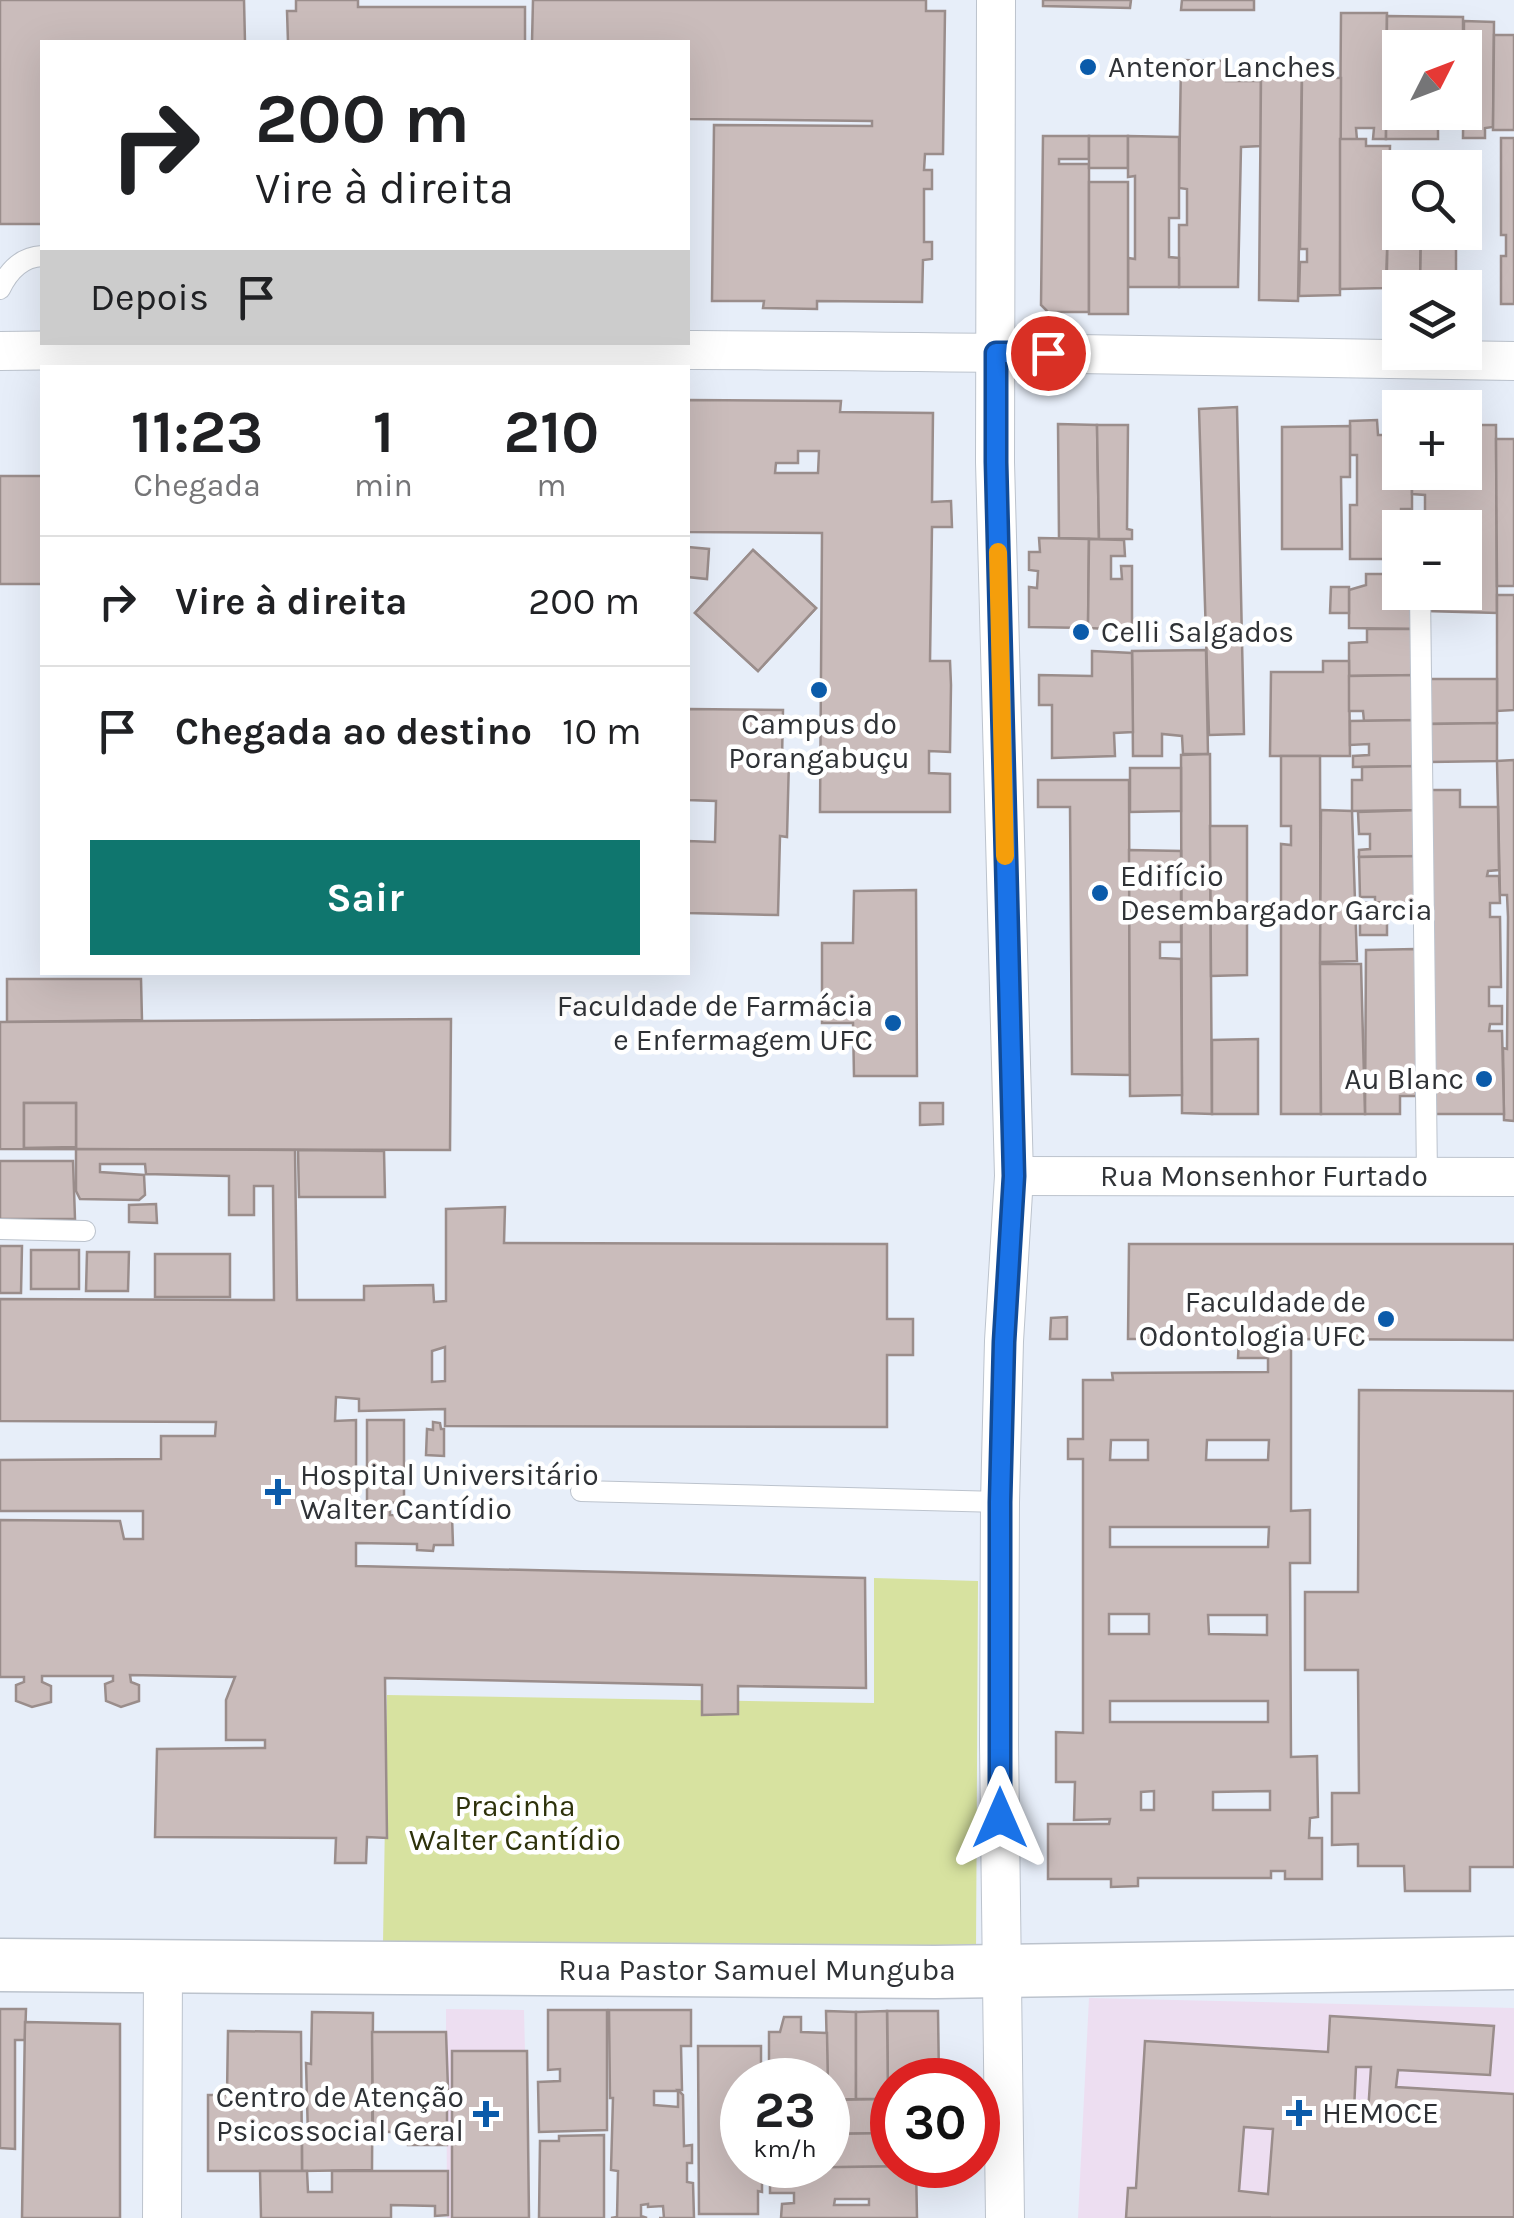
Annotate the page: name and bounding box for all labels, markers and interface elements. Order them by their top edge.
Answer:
north arrow [1382,30,1482,130]
map controls [1382,30,1482,610]
place label: Antenor Lanches [1108,49,1336,85]
marker: Antenor Lanches [1077,56,1099,78]
text: 200 m [255,78,470,160]
icon: right [90,80,220,210]
button: search [1382,150,1482,250]
text: Vire à direita [255,162,514,214]
icon: arrive [229,270,284,325]
button: layers [1382,270,1482,370]
text: Depois [90,275,209,320]
pin [1006,311,1091,396]
icon: arrive [1021,326,1076,381]
button: + [1382,390,1482,490]
text: 11:23 [131,397,263,467]
text: 1 [373,397,394,467]
text: 210 [504,397,599,467]
text: Chegada [133,467,261,504]
text: min [354,467,413,504]
text: m [536,467,566,504]
button: − [1382,510,1482,610]
icon: right [90,574,145,629]
text: Vire à direita [175,579,407,624]
text: 200 m [528,579,640,624]
place label: Celli Salgados [1101,614,1294,650]
marker: Celli Salgados [1070,621,1092,643]
marker: Campus do Porangabuçu [808,679,830,701]
icon: arrive [90,704,145,759]
place label: Campus do Porangabuçu [728,706,910,776]
text: Chegada ao destino [175,709,532,754]
text: 10 m [562,709,642,754]
button: Sair [90,840,640,955]
place label: Edifício Desembargador Garcia [1120,858,1432,928]
marker: Edifício Desembargador Garcia [1089,882,1111,904]
place label: Faculdade de Farmácia e Enfermagem UFC [557,988,873,1058]
marker: Faculdade de Farmácia e Enfermagem UFC [882,1012,904,1034]
place label: Au Blanc [1344,1061,1464,1097]
marker: Au Blanc [1473,1068,1495,1090]
street label: Rua Monsenhor Furtado [1100,1158,1428,1194]
place label: Faculdade de Odontologia UFC [1139,1284,1366,1354]
marker: Faculdade de Odontologia UFC [1375,1308,1397,1330]
place label: Hospital Universitário Walter Cantídio [300,1457,599,1527]
marker: Hospital Universitário Walter Cantídio [265,1479,291,1505]
position arrow [948,1766,1052,1870]
park label: Pracinha Walter Cantídio [409,1788,621,1858]
street label: Rua Pastor Samuel Munguba [558,1952,956,1988]
speed limit sign: 30 [870,2058,1000,2188]
place label: Centro de Atenção Psicossocial Geral [216,2079,464,2149]
text: 23 [754,2081,816,2140]
place label: HEMOCE [1322,2095,1439,2131]
marker: HEMOCE [1286,2100,1312,2126]
marker: Centro de Atenção Psicossocial Geral [473,2101,499,2127]
text: km/h [753,2134,817,2163]

